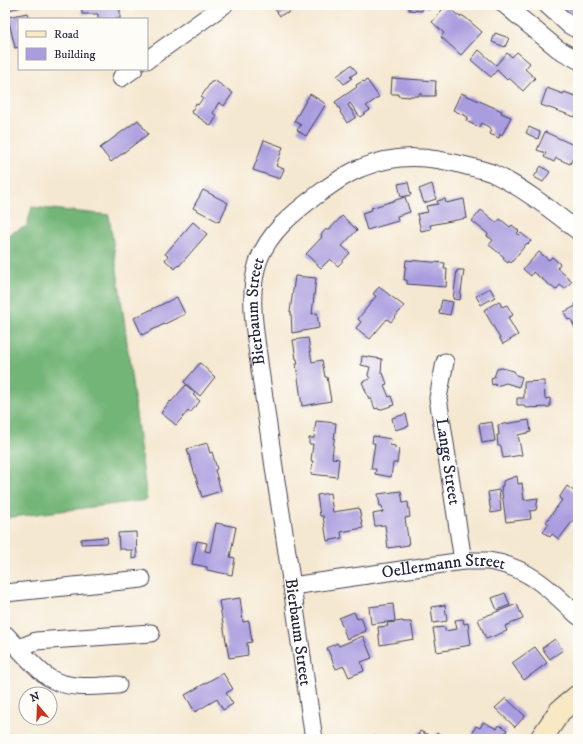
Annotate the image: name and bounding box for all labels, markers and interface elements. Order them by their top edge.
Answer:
legend [18,18,148,70]
text: Road [54,27,79,42]
text: Building [54,47,95,62]
street label: Bierbaum Street [242,254,270,367]
street label: Lange Street [430,417,465,507]
street label: Oellermann Street [380,550,508,584]
street label: Bierbaum Street [280,577,317,688]
north arrow [18,686,58,726]
text: N [29,689,42,706]

